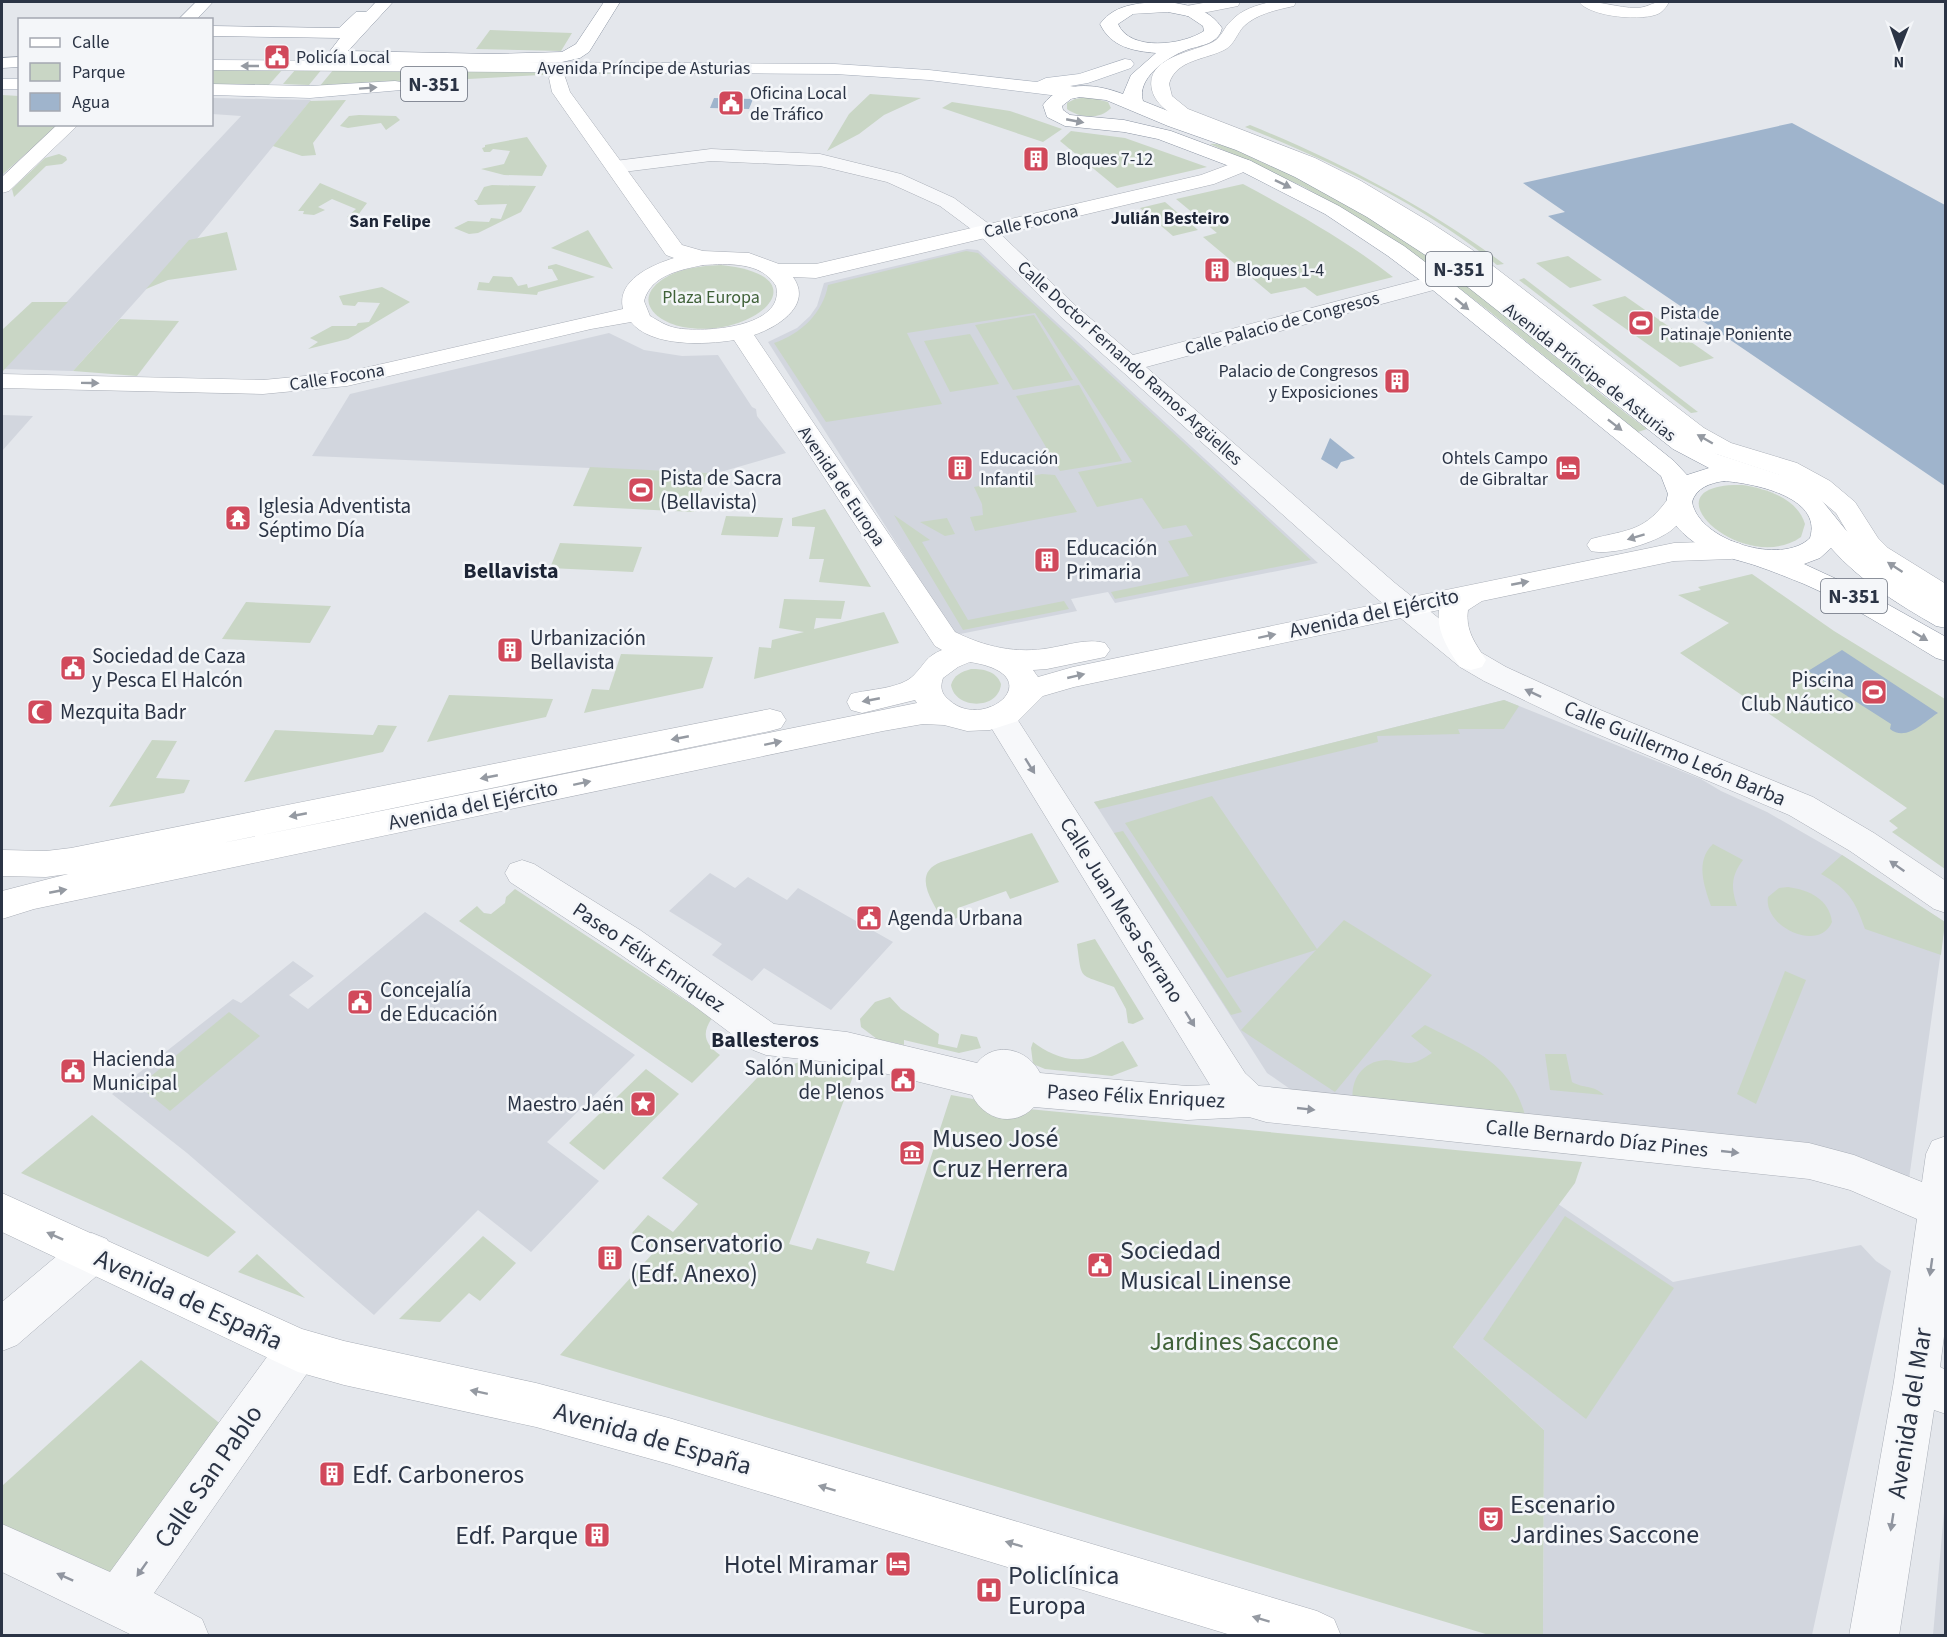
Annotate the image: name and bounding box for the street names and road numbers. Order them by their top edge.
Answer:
street label: Avenida Príncipe de Asturias [538,56,750,81]
road number: N-351 [401,67,467,101]
street label: Calle Focona [982,199,1081,244]
road number: N-351 [1426,252,1492,286]
street label: Calle Doctor Fernando Ramos Argüelles [1011,255,1248,472]
street label: Calle Palacio de Congresos [1182,285,1382,361]
street label: Avenida Príncipe de Asturias [1498,297,1681,448]
street label: Calle Focona [288,358,386,397]
street label: Avenida de Europa [792,421,891,551]
road number: N-351 [1821,579,1887,613]
street label: Avenida del Ejército [1286,580,1462,646]
street label: Calle Guillermo León Barba [1559,693,1791,813]
street label: Avenida del Ejército [385,772,561,838]
street label: Calle Juan Mesa Serrano [1053,811,1191,1009]
street label: Paseo Félix Enriquez [567,895,731,1019]
street label: Paseo Félix Enriquez [1046,1076,1226,1116]
street label: Calle Bernardo Díaz Pines [1484,1111,1710,1165]
street label: Avenida de España [89,1240,289,1359]
street label: Avenida del Mar [1878,1324,1941,1501]
street label: Avenida de España [550,1393,756,1484]
street label: Calle San Pablo [145,1397,272,1556]

